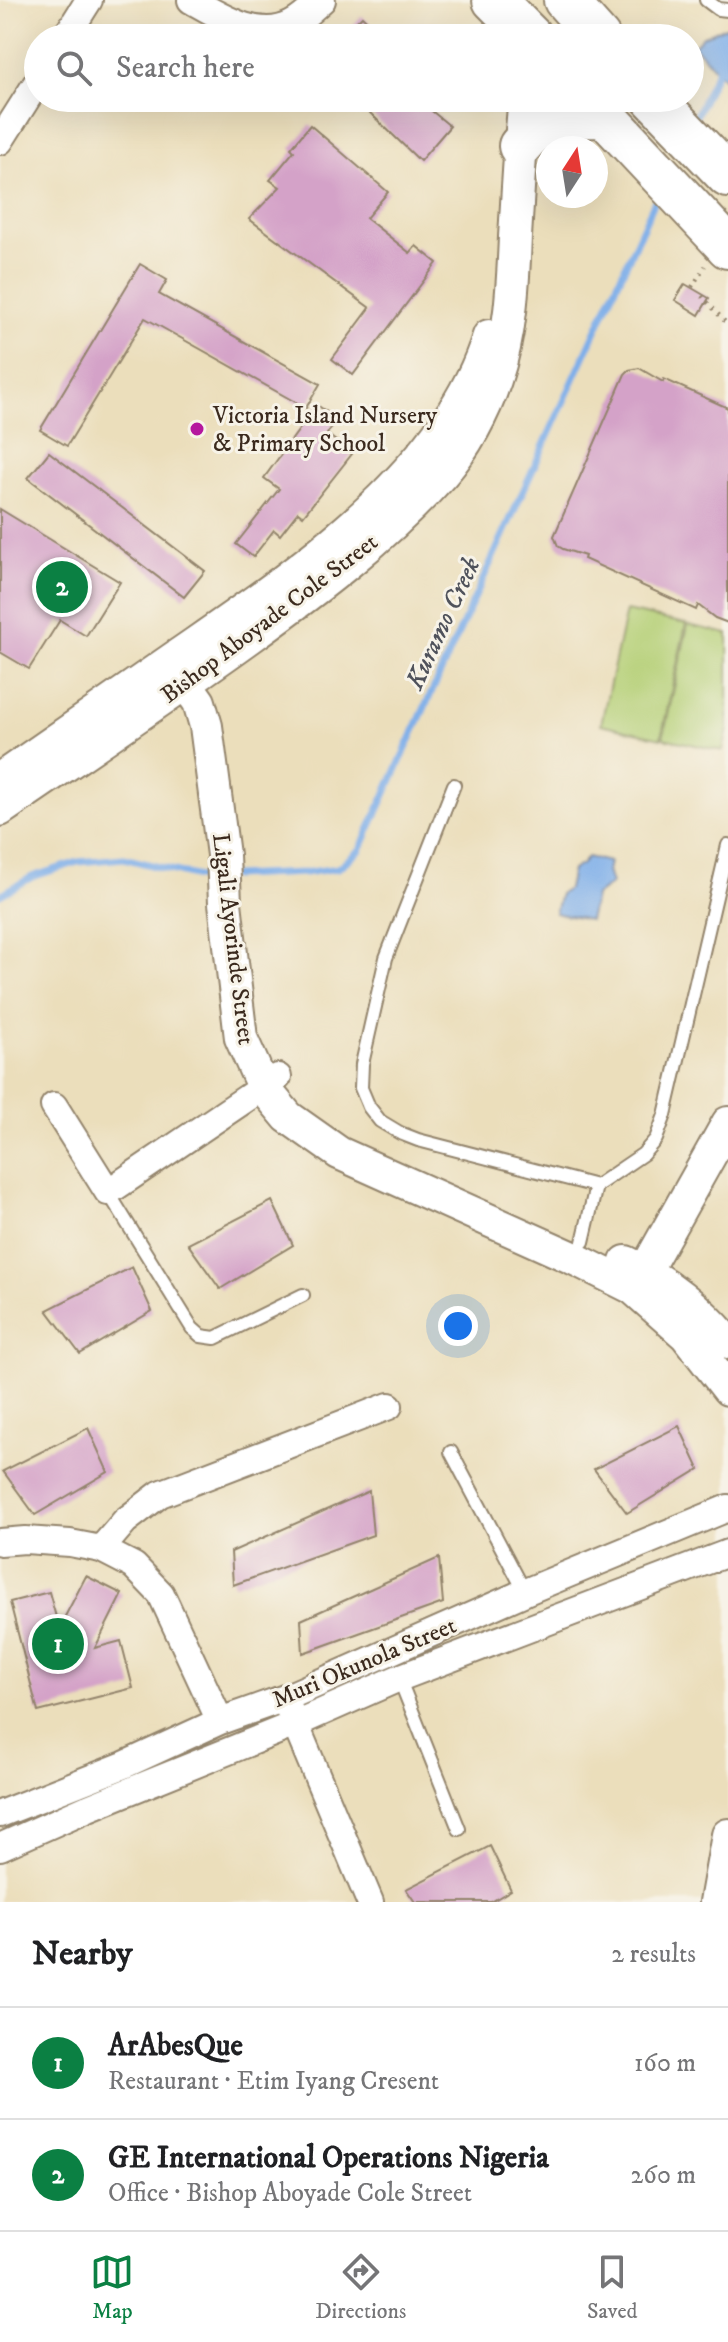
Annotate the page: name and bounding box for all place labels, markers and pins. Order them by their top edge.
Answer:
place label: Victoria Island Nursery & Primary School [212,401,438,459]
marker: Victoria Island Nursery & Primary School [188,420,206,438]
pin: 2 [36,557,88,617]
pin: 1 [32,1614,84,1674]

